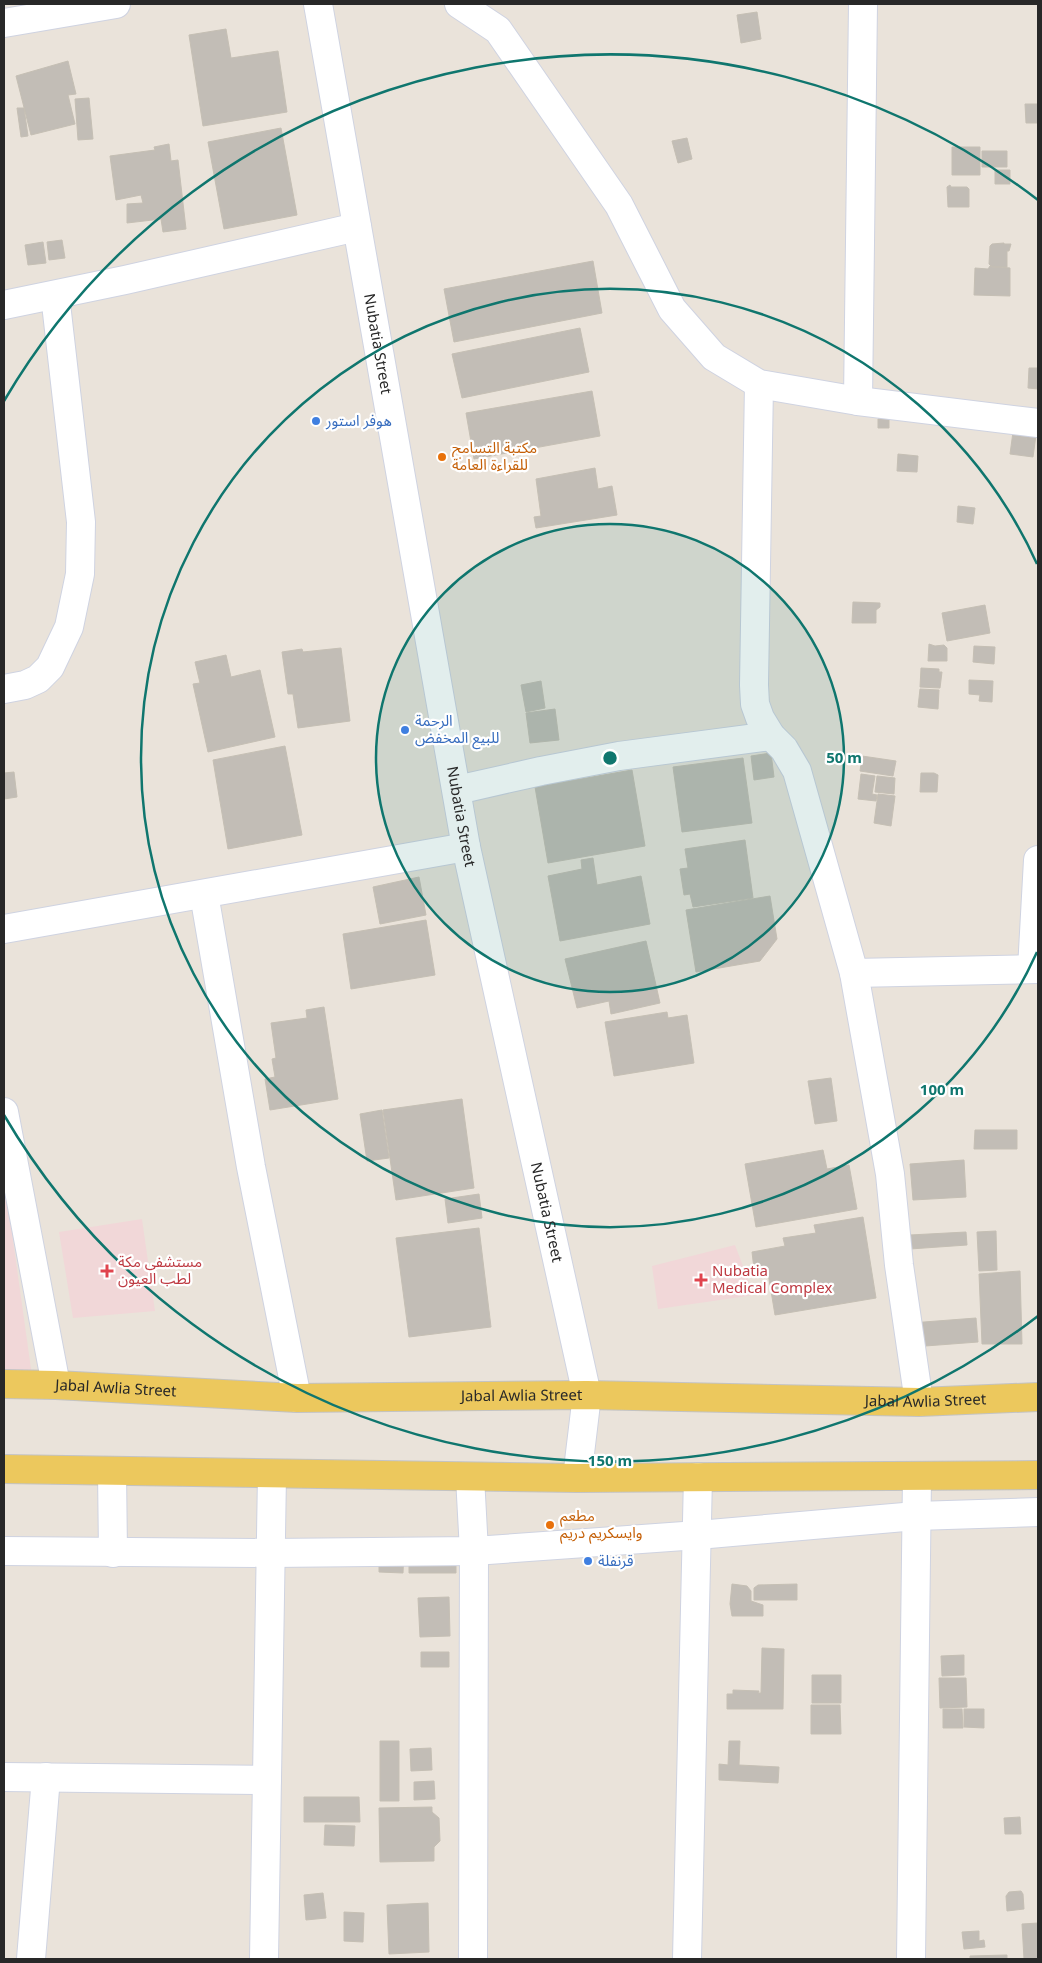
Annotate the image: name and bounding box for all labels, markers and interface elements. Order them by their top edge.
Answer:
street label: Nubatia Street [360,292,397,396]
place label: هوفر استور [325,410,392,430]
marker: هوفر استور [310,415,322,427]
place label: مكتبة التسامح للقراءة العامة [452,437,537,474]
marker: مكتبة التسامح للقراءة العامة [436,451,448,463]
place label: الرحمة للبيع المخفض [415,710,500,750]
marker: الرحمة للبيع المخفض [399,724,411,736]
text: 50 m [826,747,862,767]
centre of rings [601,749,619,767]
street label: Nubatia Street [443,764,481,869]
text: 100 m [920,1079,964,1099]
street label: Nubatia Street [527,1160,569,1265]
place label: مستشفى مكة لطب العيون [118,1251,202,1288]
place label: Nubatia Medical Complex [712,1260,832,1297]
marker: مستشفى مكة لطب العيون [100,1264,114,1278]
marker: Nubatia Medical Complex [694,1273,708,1287]
street label: Jabal Awlia Street [53,1374,178,1401]
street label: Jabal Awlia Street [459,1384,583,1405]
street label: Jabal Awlia Street [863,1388,987,1411]
text: 150 m [588,1450,632,1470]
place label: مطعم وايسكريم دريم [560,1505,643,1544]
marker: مطعم وايسكريم دريم [544,1519,556,1531]
place label: قرنفلة [598,1550,634,1570]
marker: قرنفلة [582,1555,594,1567]

